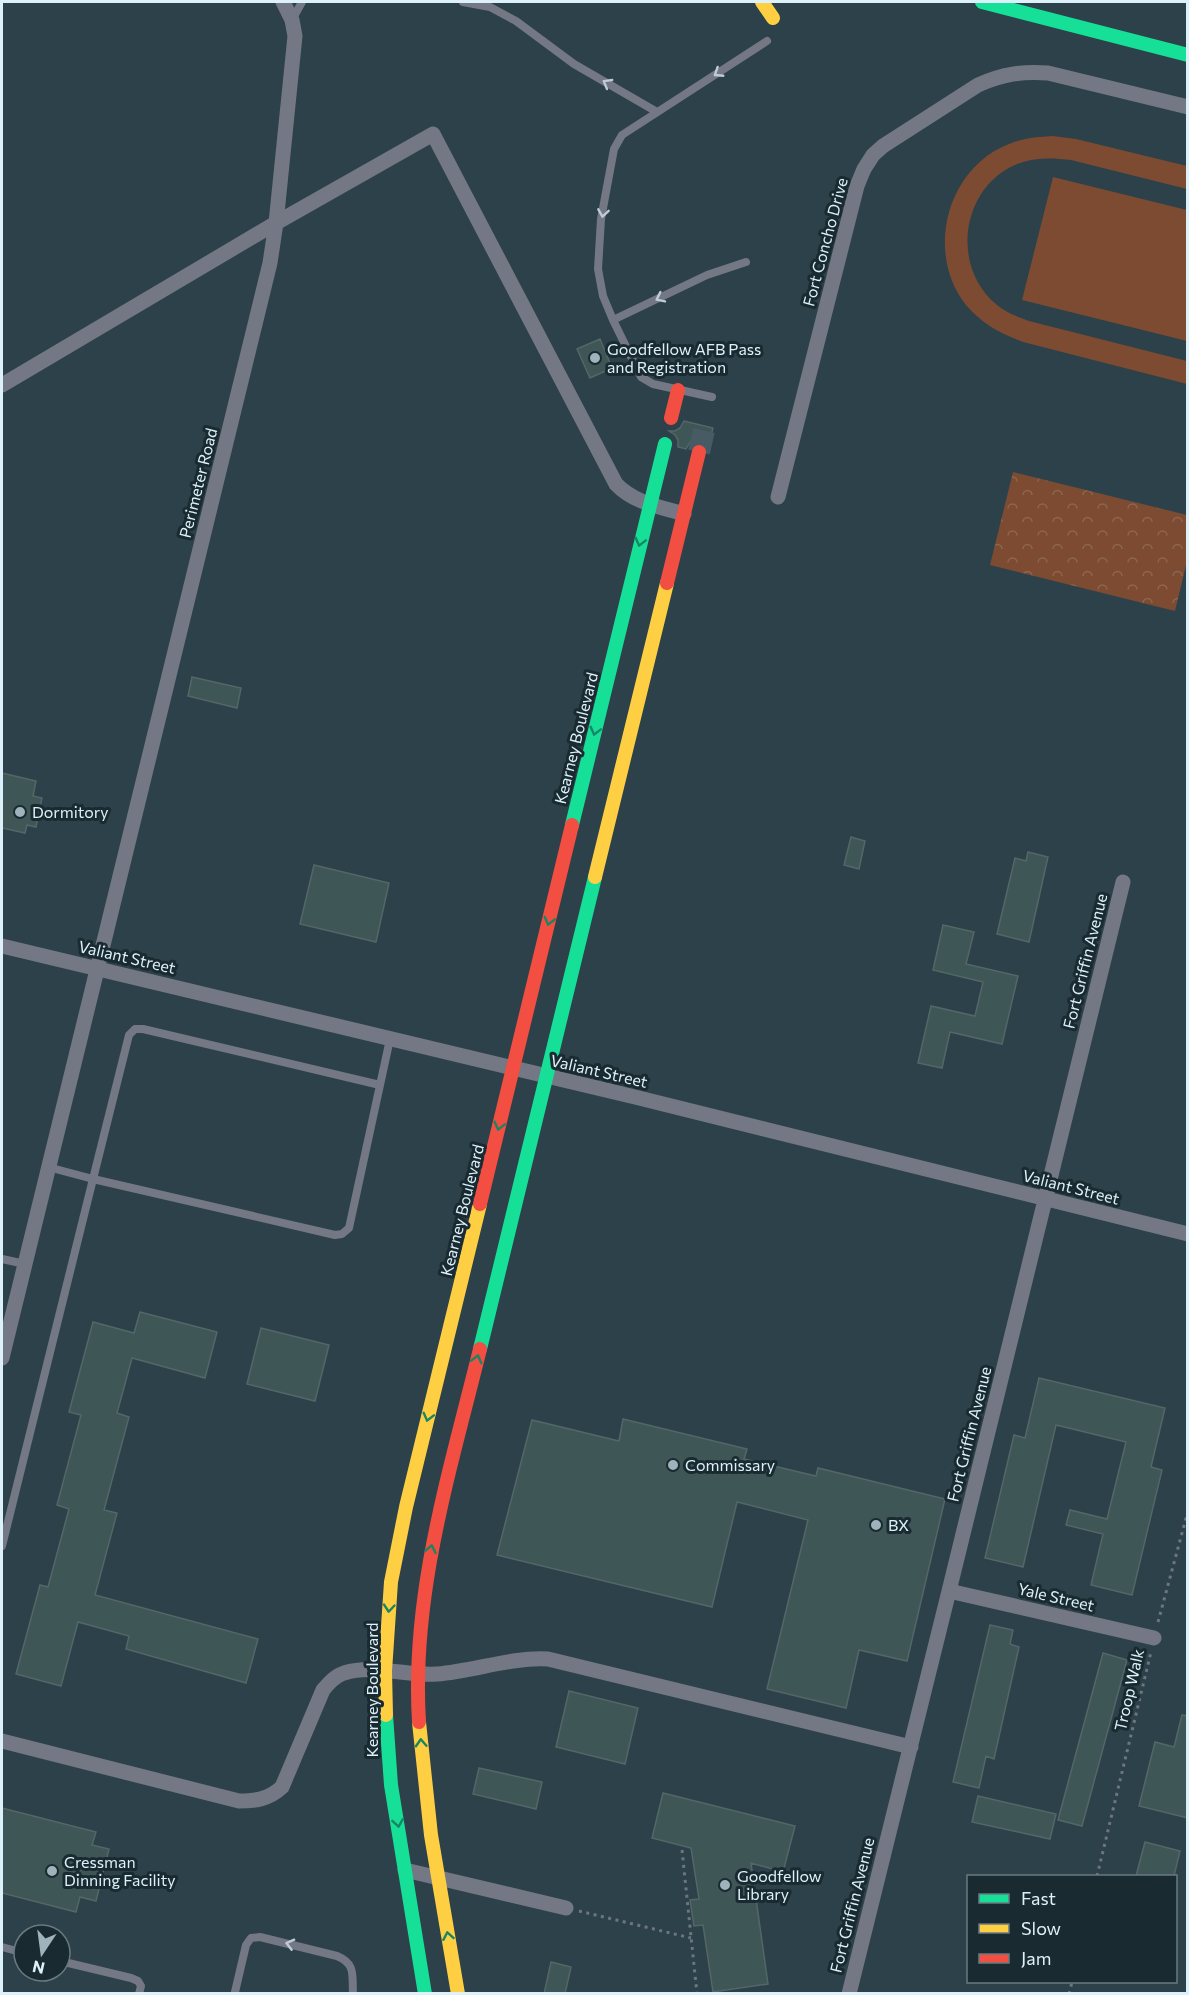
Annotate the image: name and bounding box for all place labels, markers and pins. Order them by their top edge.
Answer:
place label: Goodfellow AFB Pass and Registration [607,339,761,376]
marker: Goodfellow AFB Pass and Registration [588,351,602,365]
place label: Dormitory [32,802,108,821]
marker: Dormitory [13,805,27,819]
place label: Commissary [685,1455,775,1474]
marker: Commissary [666,1458,680,1472]
place label: BX [888,1515,909,1534]
marker: BX [869,1518,883,1532]
place label: Cressman Dinning Facility [64,1852,176,1889]
marker: Cressman Dinning Facility [45,1864,59,1878]
place label: Goodfellow Library [737,1866,822,1903]
marker: Goodfellow Library [718,1878,732,1892]

